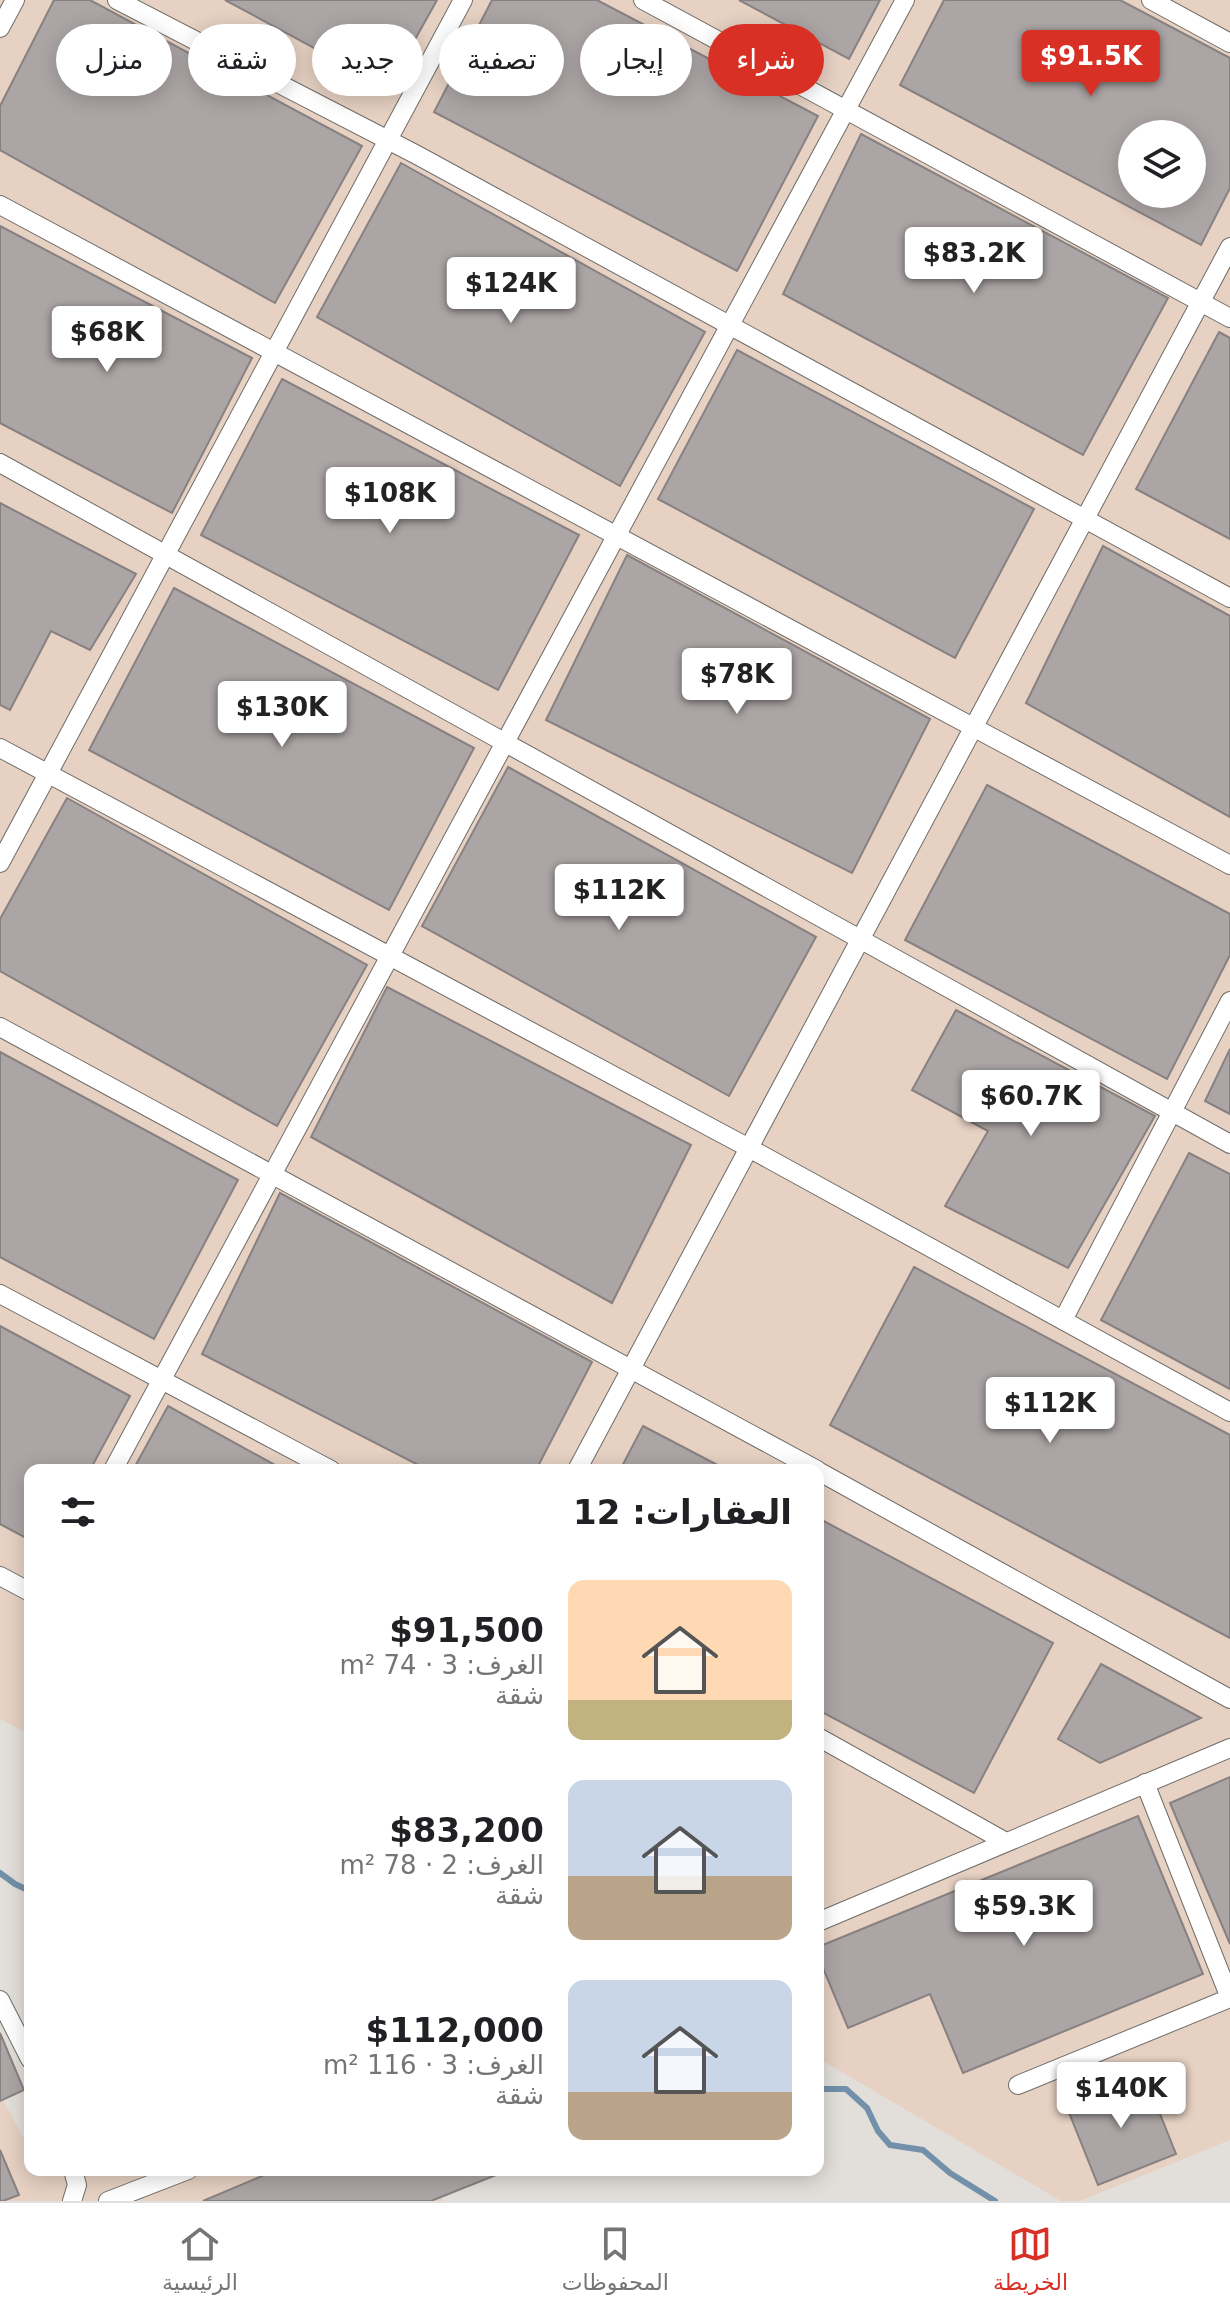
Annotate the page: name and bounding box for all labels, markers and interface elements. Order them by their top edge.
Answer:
chip: منزل [56,24,172,96]
chip: شقة [188,24,296,96]
chip: جديد [312,24,423,96]
chip: تصفية [439,24,564,96]
chip: إيجار [580,24,692,96]
chip: شراء [708,24,824,96]
pin: $91.5K [1026,30,1156,98]
text: $91.5K [1040,41,1142,71]
map controls [1118,120,1206,208]
button: layers [1118,120,1206,208]
pin: $83.2K [909,227,1039,295]
text: $83.2K [923,238,1025,268]
pin: $124K [455,257,567,325]
text: $124K [465,268,557,298]
pin: $68K [60,306,154,374]
text: $68K [70,317,144,347]
pin: $108K [334,467,446,535]
text: $108K [344,478,436,508]
pin: $78K [690,648,784,716]
text: $78K [700,659,774,689]
pin: $130K [226,681,338,749]
text: $130K [236,692,328,722]
pin: $112K [563,864,675,932]
text: $112K [573,875,665,905]
pin: $60.7K [966,1070,1096,1138]
text: $60.7K [980,1081,1082,1111]
pin: $112K [994,1377,1106,1445]
text: $112K [1004,1388,1096,1418]
icon: filters [56,1490,100,1534]
text: العقارات: 12 [573,1492,792,1532]
text: $91,500 [389,1610,544,1650]
icon: home [632,1612,728,1708]
text: الغرف: 3 · 74 m² [340,1650,544,1680]
text: شقة [495,1680,544,1710]
text: $83,200 [389,1810,544,1850]
icon: home [632,1812,728,1908]
text: الغرف: 2 · 78 m² [340,1850,544,1880]
text: شقة [495,1880,544,1910]
pin: $59.3K [959,1880,1089,1948]
text: $59.3K [973,1891,1075,1921]
text: $112,000 [365,2010,544,2050]
icon: home [632,2012,728,2108]
text: الغرف: 3 · 116 m² [323,2050,544,2080]
pin: $140K [1065,2062,1177,2130]
text: $140K [1075,2073,1167,2103]
text: شقة [495,2080,544,2110]
tab: الرئيسية [162,2222,238,2295]
tab: المحفوظات [562,2222,669,2295]
tab: الخريطة [993,2222,1068,2295]

